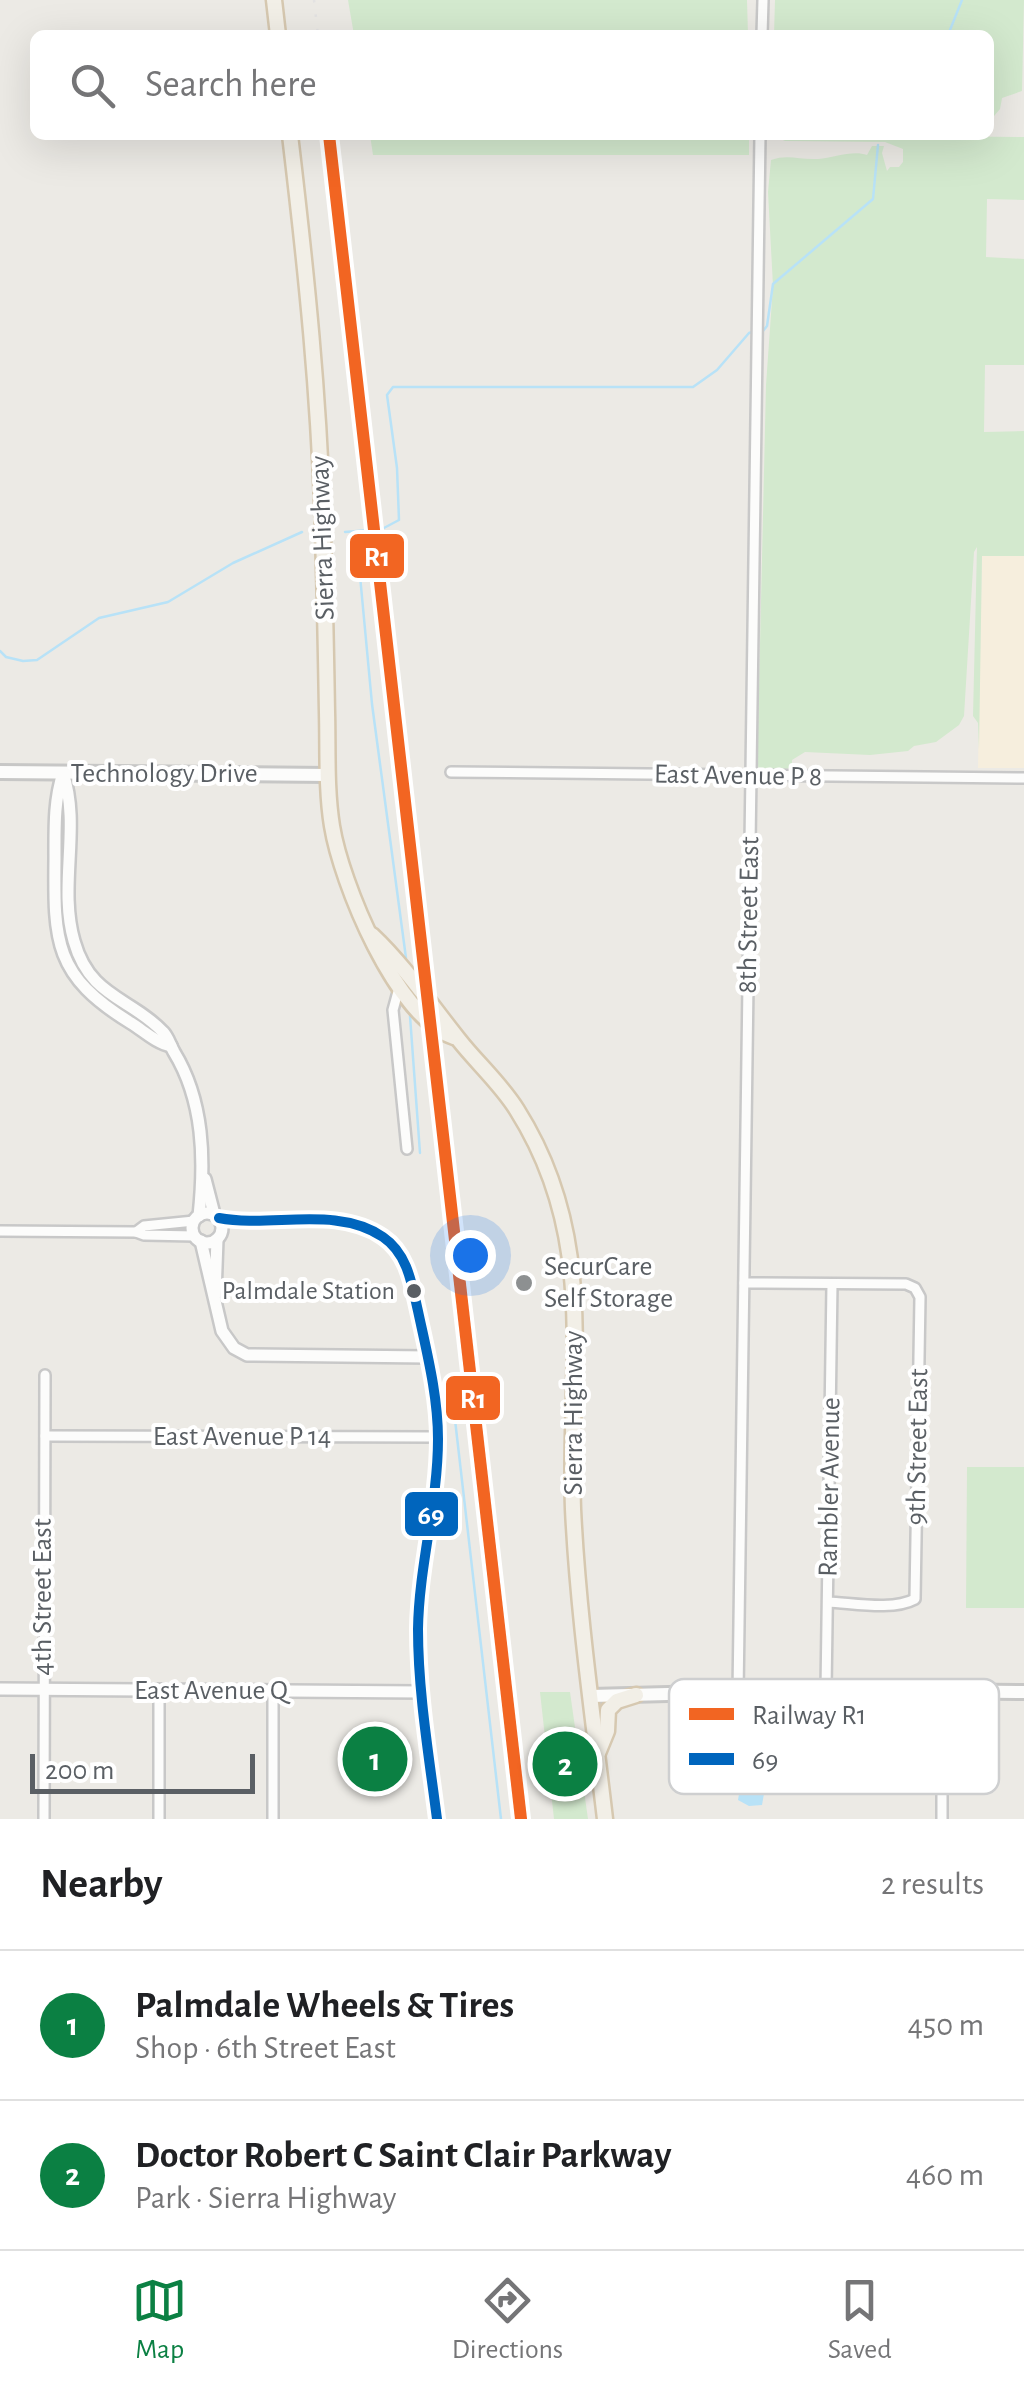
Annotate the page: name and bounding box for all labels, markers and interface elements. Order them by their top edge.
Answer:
search box [30,30,994,140]
icon: search [65,58,120,113]
text: Search here [145,66,317,104]
street label: Sierra Highway [306,455,340,621]
line badge: R1 [348,532,406,580]
text: R1 [364,544,390,572]
street label: Technology Drive [70,760,258,788]
street label: East Avenue P 8 [654,761,822,791]
street label: 8th Street East [734,836,764,994]
your location [445,1230,496,1281]
place label: SecurCare Self Storage [544,1253,673,1313]
marker: SecurCare Self Storage [513,1272,535,1294]
place label: Palmdale Station [222,1278,395,1304]
marker: Palmdale Station [404,1281,424,1301]
street label: Sierra Highway [560,1331,588,1495]
street label: 9th Street East [903,1368,933,1526]
line badge: R1 [444,1374,502,1422]
text: R1 [460,1386,486,1414]
street label: Rambler Avenue [814,1397,846,1577]
street label: East Avenue P 14 [153,1423,331,1451]
line badge: 69 [403,1490,460,1538]
text: 69 [417,1502,445,1530]
street label: 4th Street East [29,1518,57,1676]
street label: East Avenue Q [134,1677,291,1705]
legend [669,1679,999,1794]
text: Railway R1 [752,1702,866,1730]
pin: 1 [342,1722,408,1796]
pin: 2 [532,1726,598,1802]
text: 69 [752,1747,778,1775]
scale bar [30,1749,255,1794]
text: 200 m [45,1757,114,1785]
text: Nearby [40,1863,163,1905]
text: 2 results [881,1868,984,1900]
text: Palmdale Wheels & Tires [135,1987,514,2025]
text: 1 [67,2009,78,2041]
text: 450 m [907,2009,984,2041]
text: Shop · 6th Street East [135,2032,396,2064]
text: Doctor Robert C Saint Clair Parkway [135,2137,671,2175]
text: 2 [65,2159,80,2191]
text: 460 m [906,2159,984,2191]
text: Park · Sierra Highway [135,2182,396,2214]
tab: Map [132,2273,187,2367]
tab: Directions [452,2273,563,2367]
tab: Saved [828,2273,892,2367]

